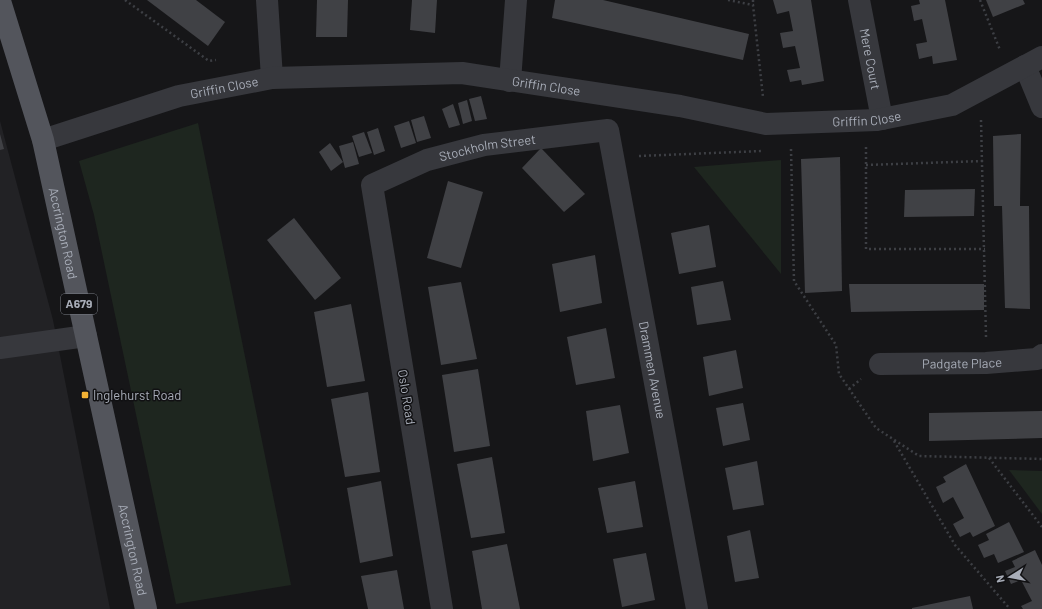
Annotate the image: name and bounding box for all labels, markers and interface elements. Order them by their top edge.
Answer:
street label: Mere Court [857,27,884,91]
street label: Griffin Close [189,73,260,102]
street label: Griffin Close [511,73,582,99]
street label: Griffin Close [832,107,903,130]
street label: Stockholm Street [437,131,537,165]
street label: Accrington Road [46,186,81,281]
road number: A679 [61,294,97,314]
street label: Drammen Avenue [636,320,669,420]
street label: Padgate Place [922,354,1003,372]
street label: Oslo Road [395,368,419,426]
place label: Inglehurst Road [93,387,181,403]
marker: Inglehurst Road [80,390,90,400]
street label: Accrington Road [115,502,151,597]
north arrow [990,557,1030,597]
text: N [993,574,1007,584]

